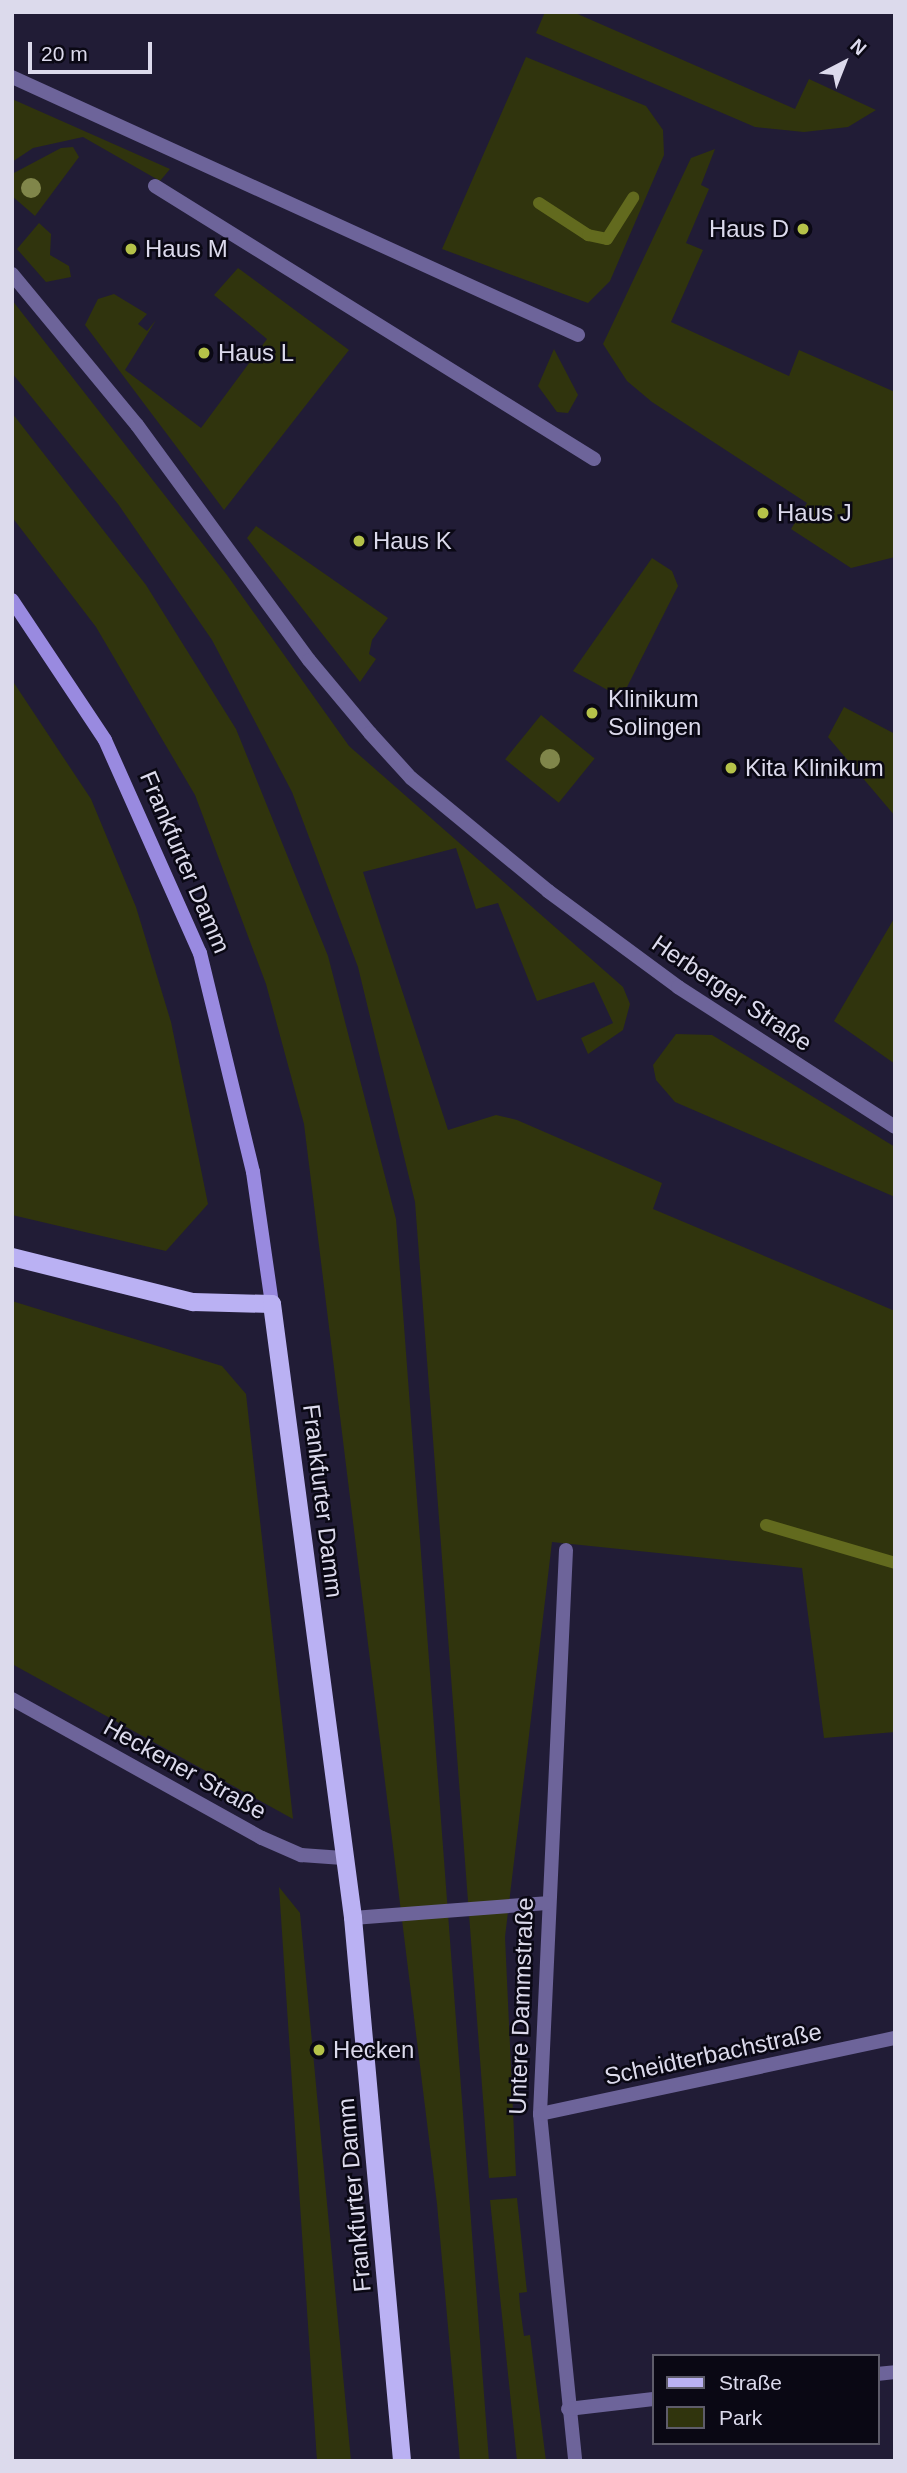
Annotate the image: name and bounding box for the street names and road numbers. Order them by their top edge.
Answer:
street label: Frankfurter Damm [134,767,236,957]
street label: Herberger Straße [647,929,817,1057]
street label: Frankfurter Damm [297,1403,349,1599]
street label: Heckener Straße [99,1712,271,1826]
street label: Untere Dammstraße [503,1897,539,2115]
street label: Scheidterbachstraße [602,2017,824,2091]
street label: Frankfurter Damm [331,2097,377,2293]

